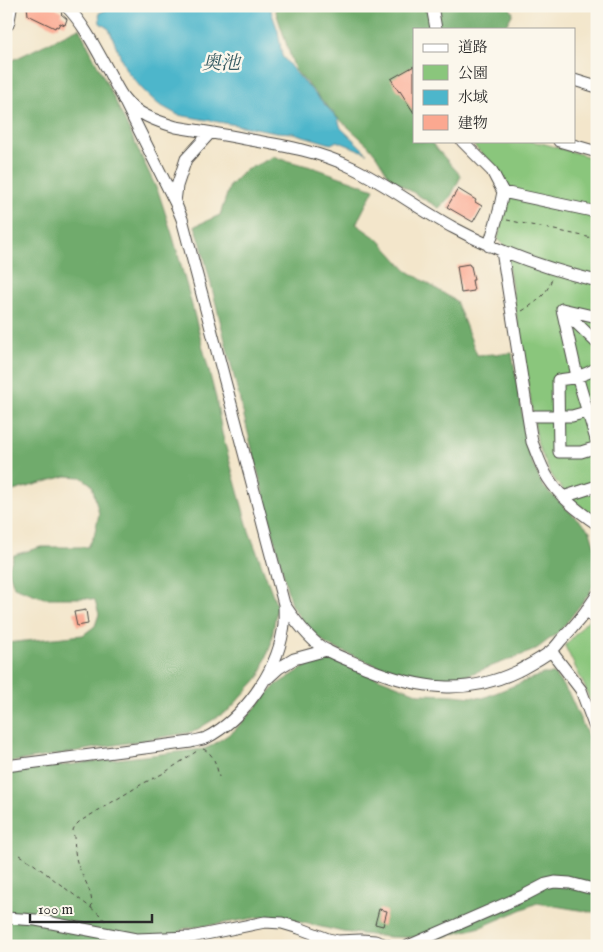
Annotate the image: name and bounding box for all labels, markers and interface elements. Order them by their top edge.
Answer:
legend [413,28,576,142]
text: 道路 [458,38,488,57]
water label: 奥池 [202,52,242,76]
text: 公園 [458,64,488,83]
text: 水域 [458,88,488,107]
text: 建物 [458,114,488,133]
scale bar [30,892,152,924]
text: 100 m [38,900,74,919]

